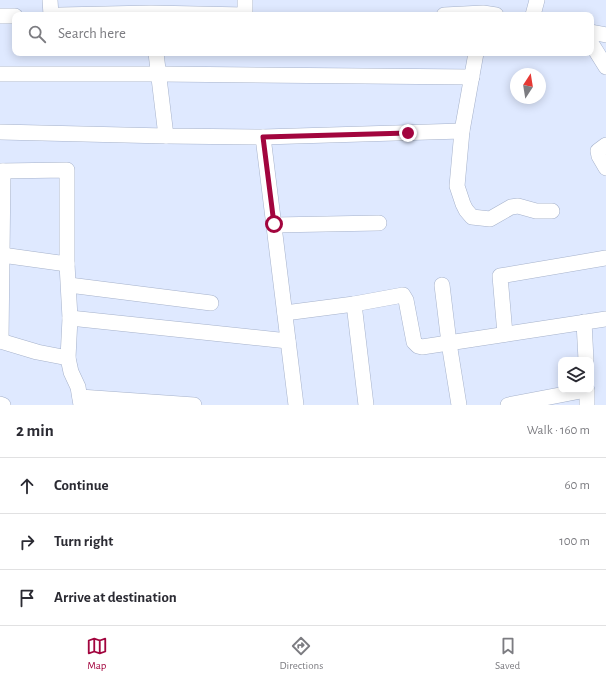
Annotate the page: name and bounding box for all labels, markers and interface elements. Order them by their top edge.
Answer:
search box [12,12,594,56]
icon: search [26,23,48,45]
text: Search here [58,26,126,41]
north arrow [510,68,546,104]
route end [399,124,417,142]
route start [265,215,283,233]
map controls [558,357,594,393]
button: layers [558,357,594,393]
text: 2 min [16,422,54,439]
text: Walk · 160 m [527,424,590,437]
icon: ahead [16,475,38,497]
text: Continue [54,478,109,493]
text: 60 m [564,479,590,492]
icon: right [16,531,38,553]
text: Turn right [54,534,113,549]
text: 100 m [559,535,590,548]
icon: arrive [16,587,38,609]
text: Arrive at destination [54,590,177,605]
tab: Map [86,635,108,672]
tab: Directions [279,635,323,672]
tab: Saved [495,635,520,672]

